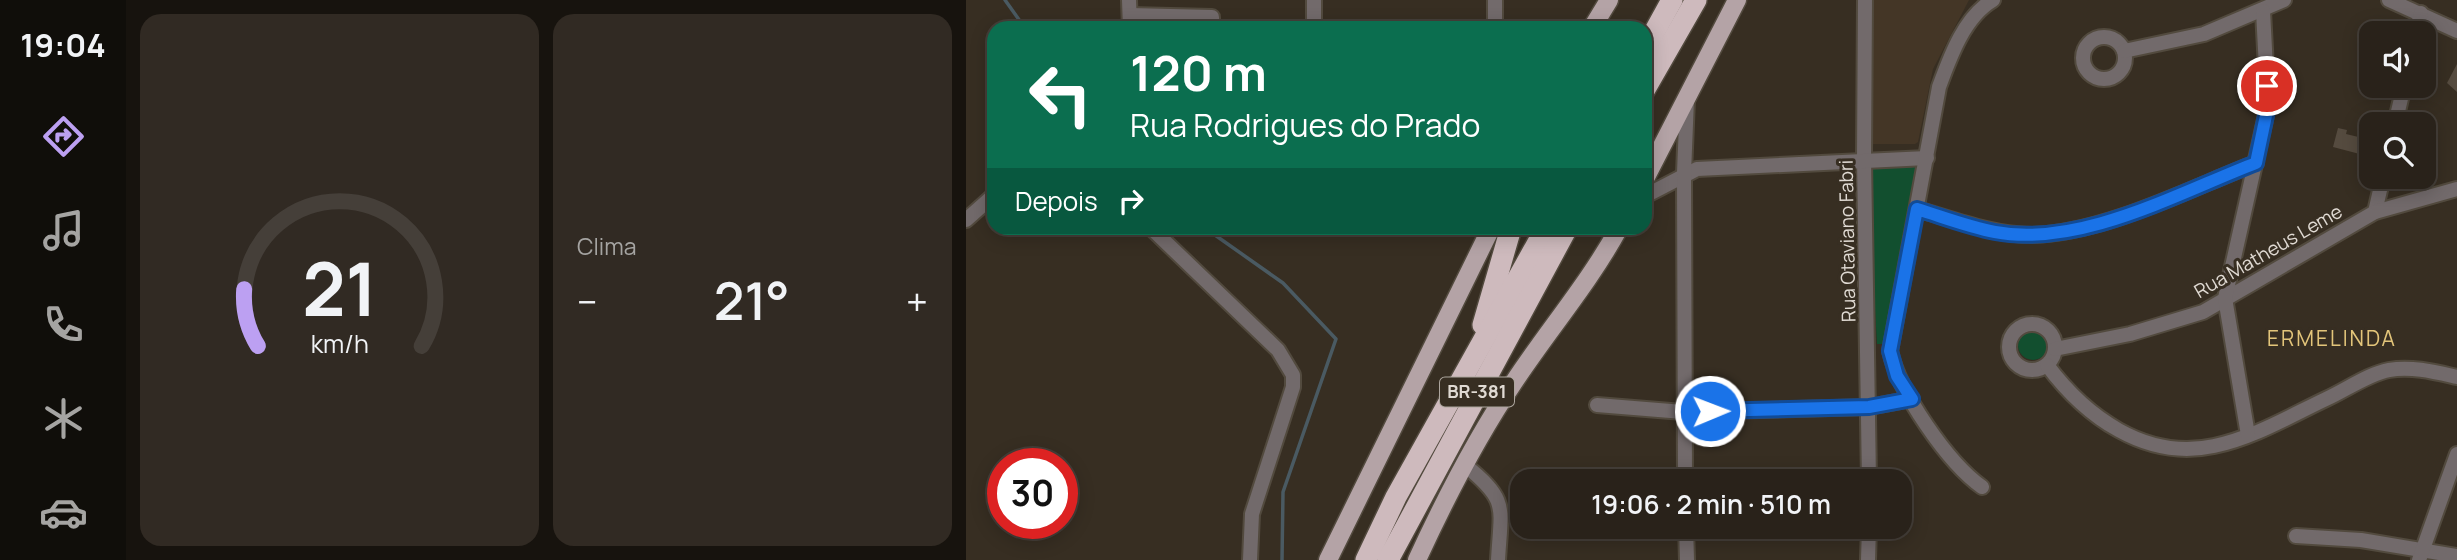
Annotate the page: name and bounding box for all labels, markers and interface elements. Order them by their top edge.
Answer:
map controls [2359,21,2436,189]
button: sound [2359,21,2436,98]
text: 19:04 [20,23,106,67]
text: 120 m [1130,39,1267,106]
icon: left [1015,49,1106,140]
pin [2237,56,2297,116]
icon: arrive [2248,67,2286,105]
text: Rua Rodrigues do Prado [1130,103,1480,147]
icon: directions [39,112,88,161]
button: search [2359,112,2436,189]
street label: Rua Otaviano Fabri [1833,160,1861,322]
icon: right [1112,182,1150,220]
text: Depois [1015,183,1098,219]
street label: Rua Matheus Leme [2189,198,2347,304]
icon: music [39,206,88,255]
text: Clima [577,230,636,262]
text: 21 [302,238,377,338]
text: 21° [714,265,790,336]
text: − [577,275,598,327]
text: + [906,275,928,327]
icon: phone [39,300,88,349]
district label: ERMELINDA [2267,324,2397,352]
text: km/h [310,326,369,361]
position arrow [1673,374,1747,448]
road number: BR-381 [1440,378,1514,406]
icon: climate [39,394,88,443]
speed limit sign: 30 [987,448,1078,539]
text: 19:06 · 2 min · 510 m [1591,486,1831,522]
icon: car [39,488,88,537]

